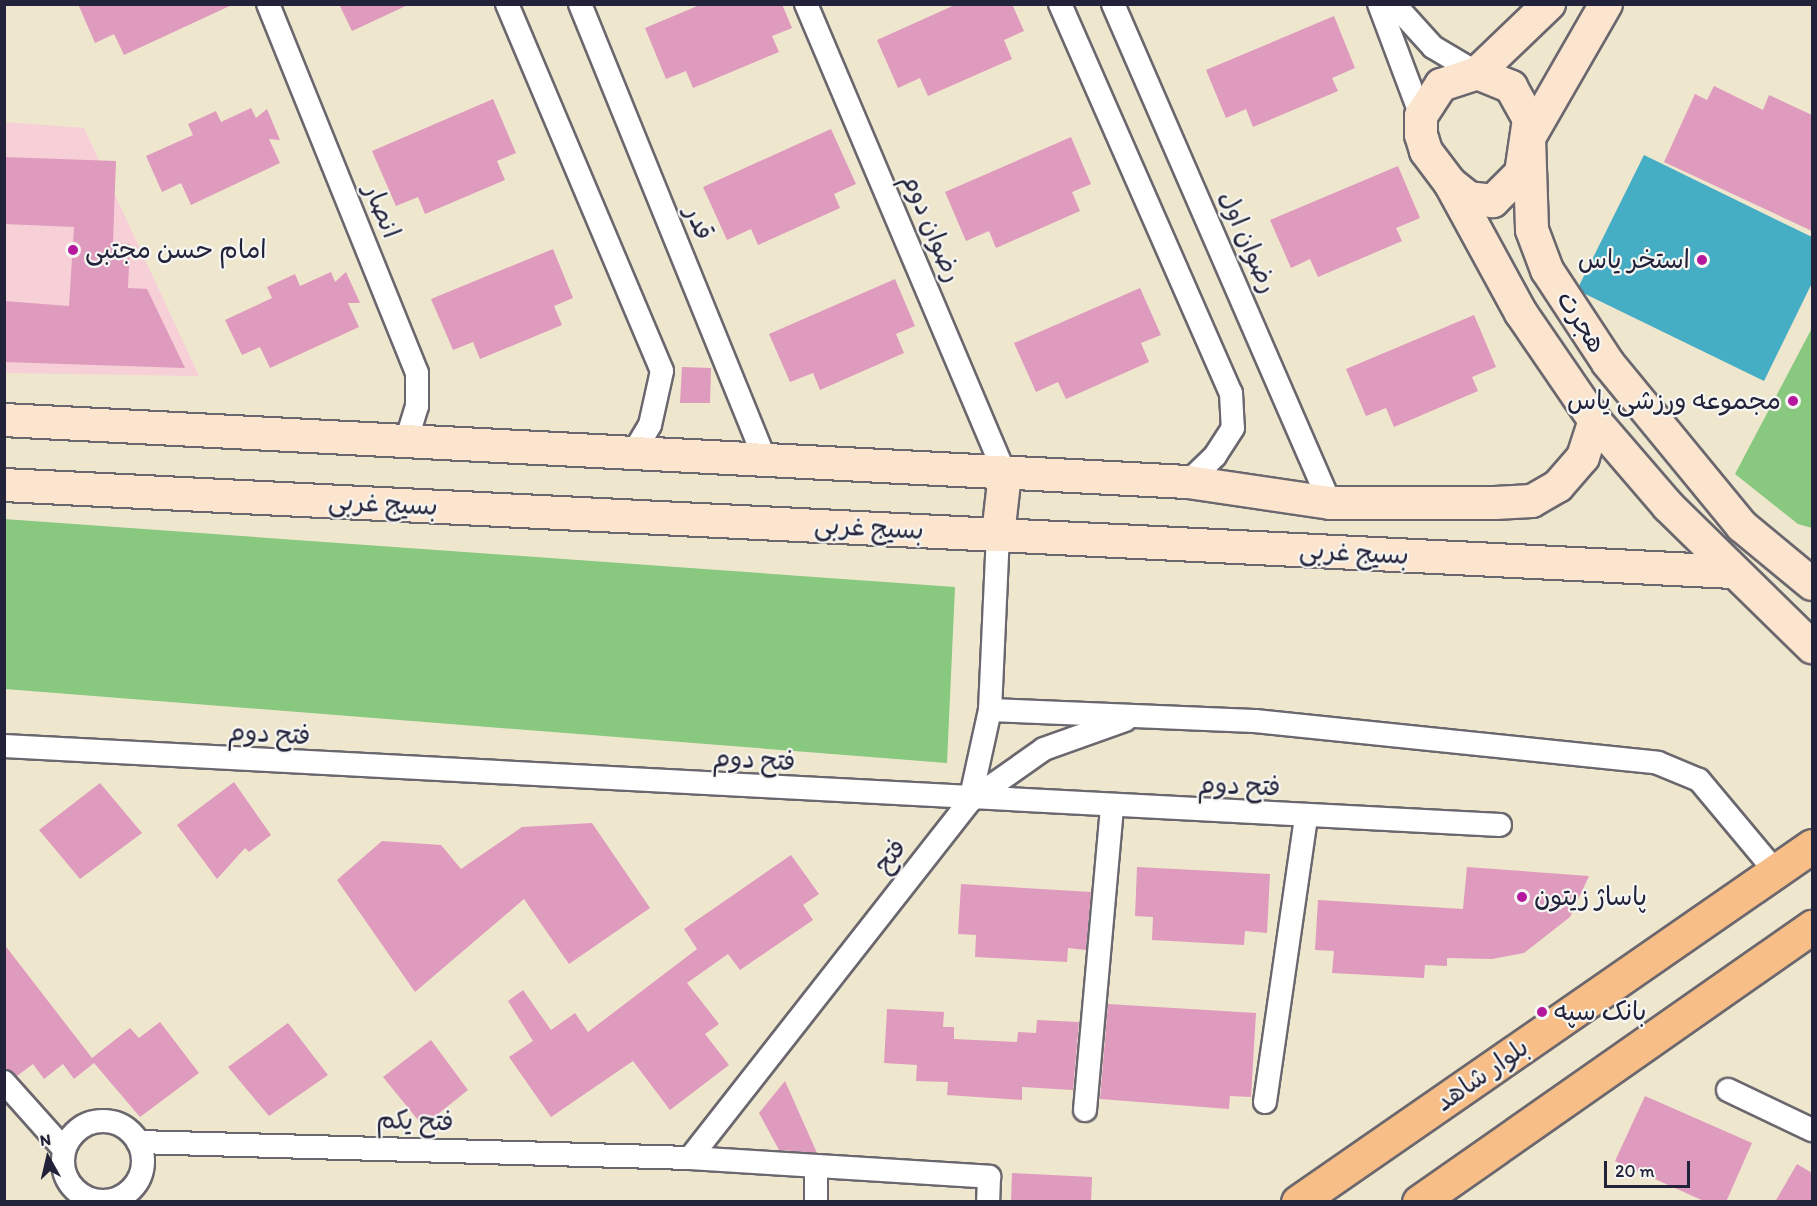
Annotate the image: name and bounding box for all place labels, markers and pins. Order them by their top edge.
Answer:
place label: امام حسن مجتبی [85,234,267,266]
marker: امام حسن مجتبی [66,243,80,257]
place label: استخر یاس [1578,244,1690,276]
marker: استخر یاس [1695,253,1709,267]
place label: مجموعه ورزشی یاس [1567,385,1781,417]
marker: مجموعه ورزشی یاس [1786,394,1800,408]
place label: پاساژ زیتون [1534,881,1647,913]
marker: پاساژ زیتون [1515,890,1529,904]
place label: بانک سپه [1554,996,1647,1028]
marker: بانک سپه [1535,1005,1549,1019]

